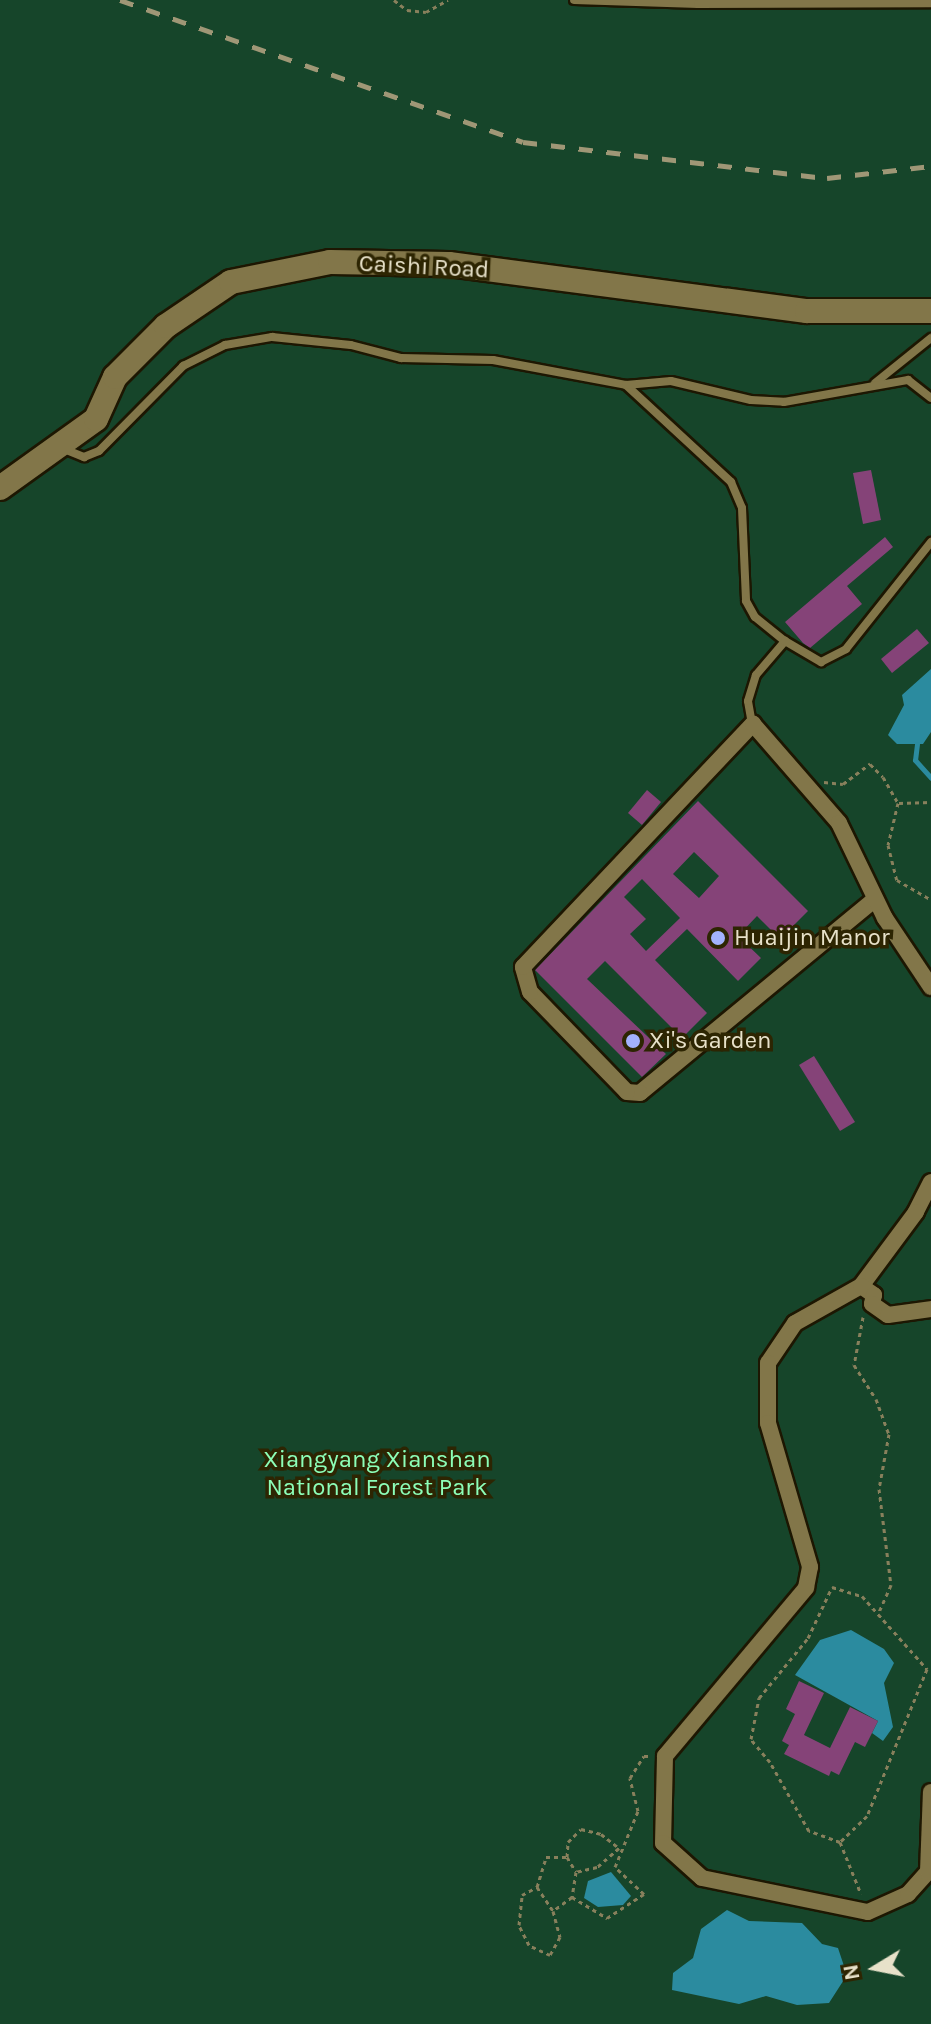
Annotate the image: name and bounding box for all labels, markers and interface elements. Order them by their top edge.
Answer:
street label: Caishi Road [358,249,490,285]
place label: Huaijin Manor [734,924,890,952]
marker: Huaijin Manor [709,929,727,947]
place label: Xi's Garden [649,1027,771,1055]
marker: Xi's Garden [624,1032,642,1050]
park label: Xiangyang Xianshan National Forest Park [263,1446,491,1502]
north arrow [835,1928,915,2008]
text: N [837,1962,866,1982]

